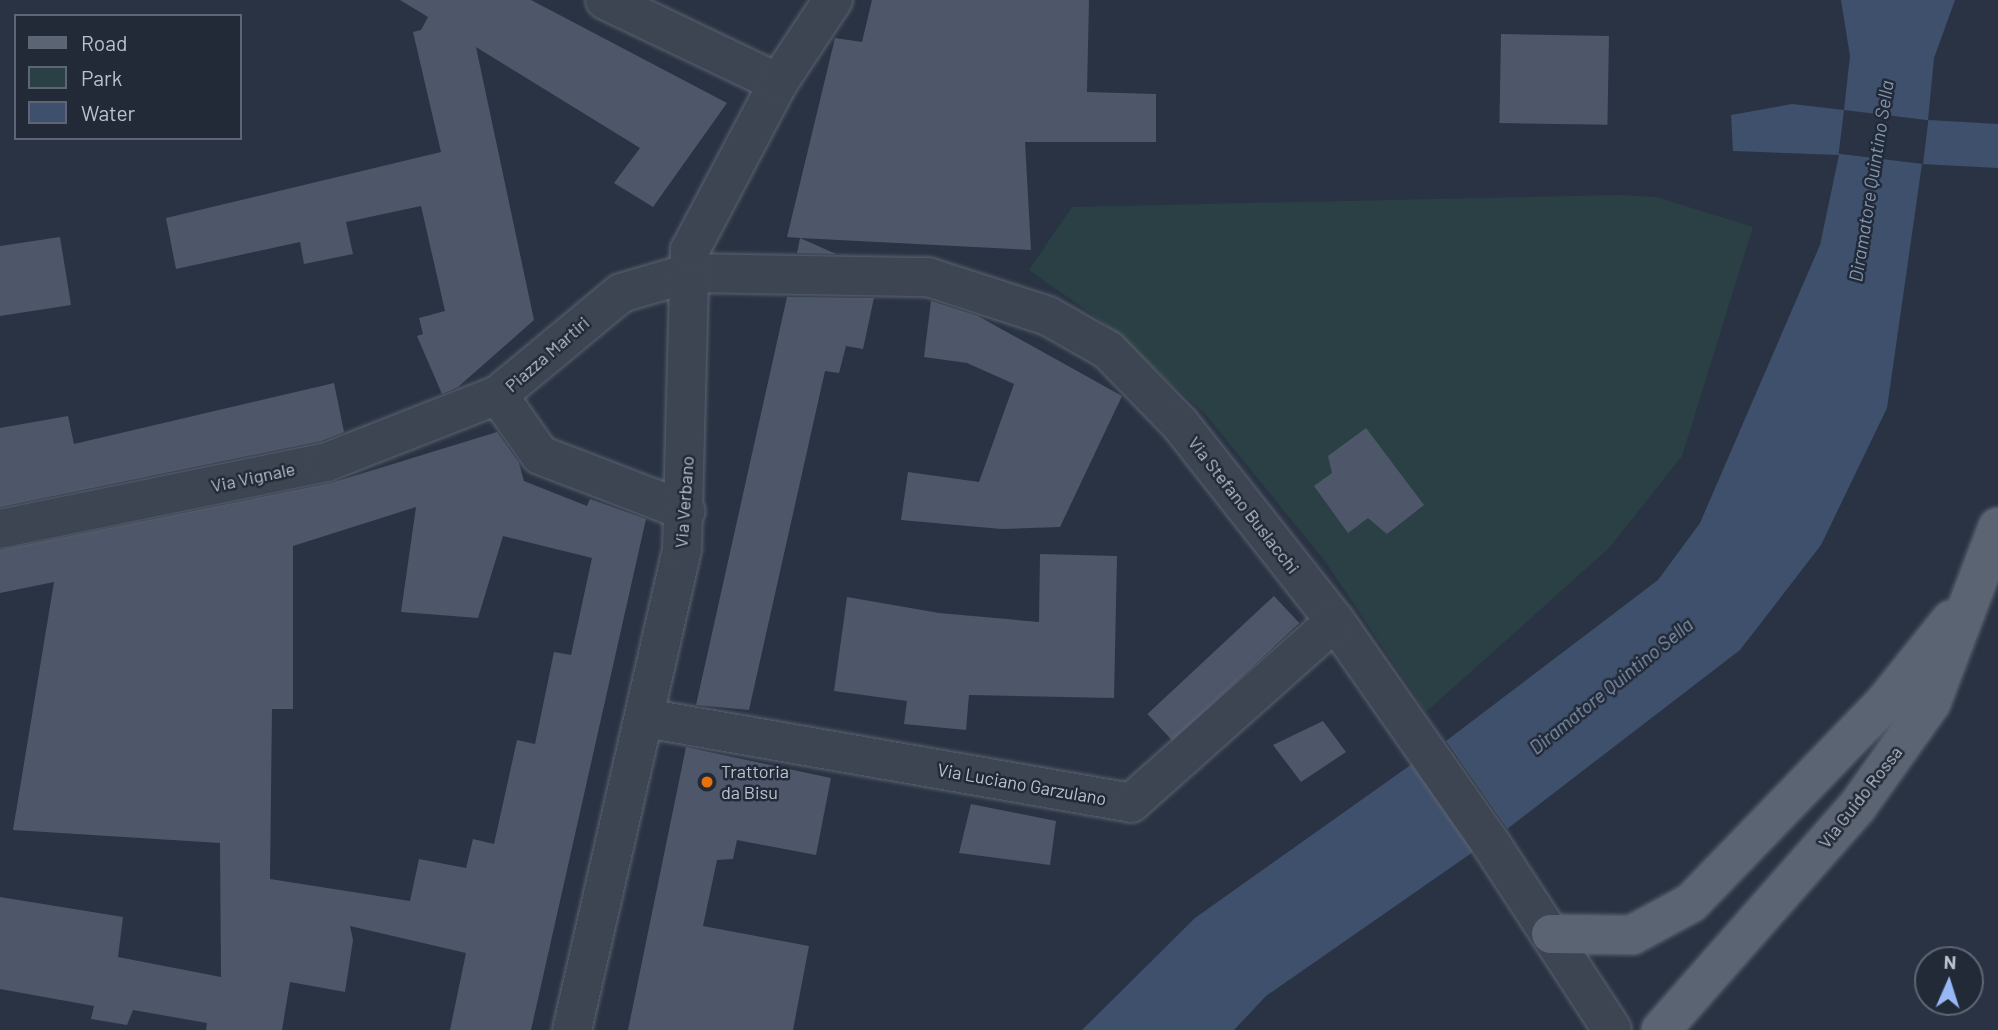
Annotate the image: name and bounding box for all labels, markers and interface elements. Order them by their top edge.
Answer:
legend [14,14,242,140]
text: Road [81,30,127,55]
text: Park [81,65,122,90]
water label: Diramatore Quintino Sella [1844,79,1898,283]
text: Water [81,100,135,125]
street label: Piazza Martiri [501,312,593,396]
street label: Via Stefano Buslacchi [1184,432,1304,578]
street label: Via Verbano [670,455,698,549]
street label: Via Vignale [209,458,297,496]
water label: Diramatore Quintino Sella [1525,613,1697,759]
street label: Via Guido Rossa [1813,742,1907,852]
street label: Via Luciano Garzulano [936,759,1108,809]
place label: Trattoria da Bisu [721,761,789,804]
marker: Trattoria da Bisu [699,774,715,790]
north arrow [1914,946,1984,1016]
text: N [1943,950,1957,973]

